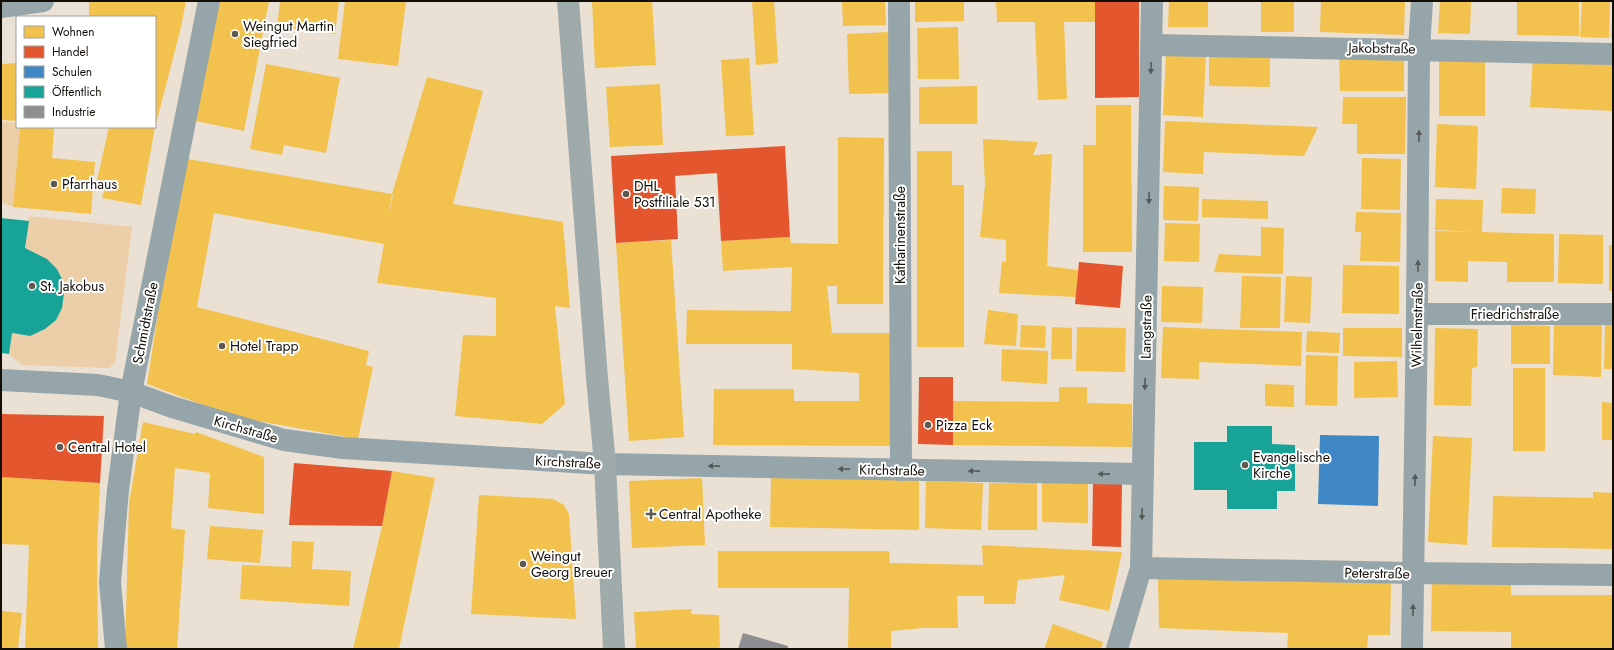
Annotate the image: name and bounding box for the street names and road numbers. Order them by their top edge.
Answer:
street label: Jakobstraße [1346,37,1416,59]
street label: Katharinenstraße [890,186,910,284]
street label: Schmidtstraße [127,280,163,366]
street label: Wilhelmstraße [1406,282,1428,368]
street label: Langstraße [1135,295,1157,359]
street label: Friedrichstraße [1471,304,1559,324]
street label: Kirchstraße [212,410,280,448]
street label: Kirchstraße [535,450,601,474]
street label: Kirchstraße [859,459,925,481]
street label: Peterstraße [1344,562,1410,584]

